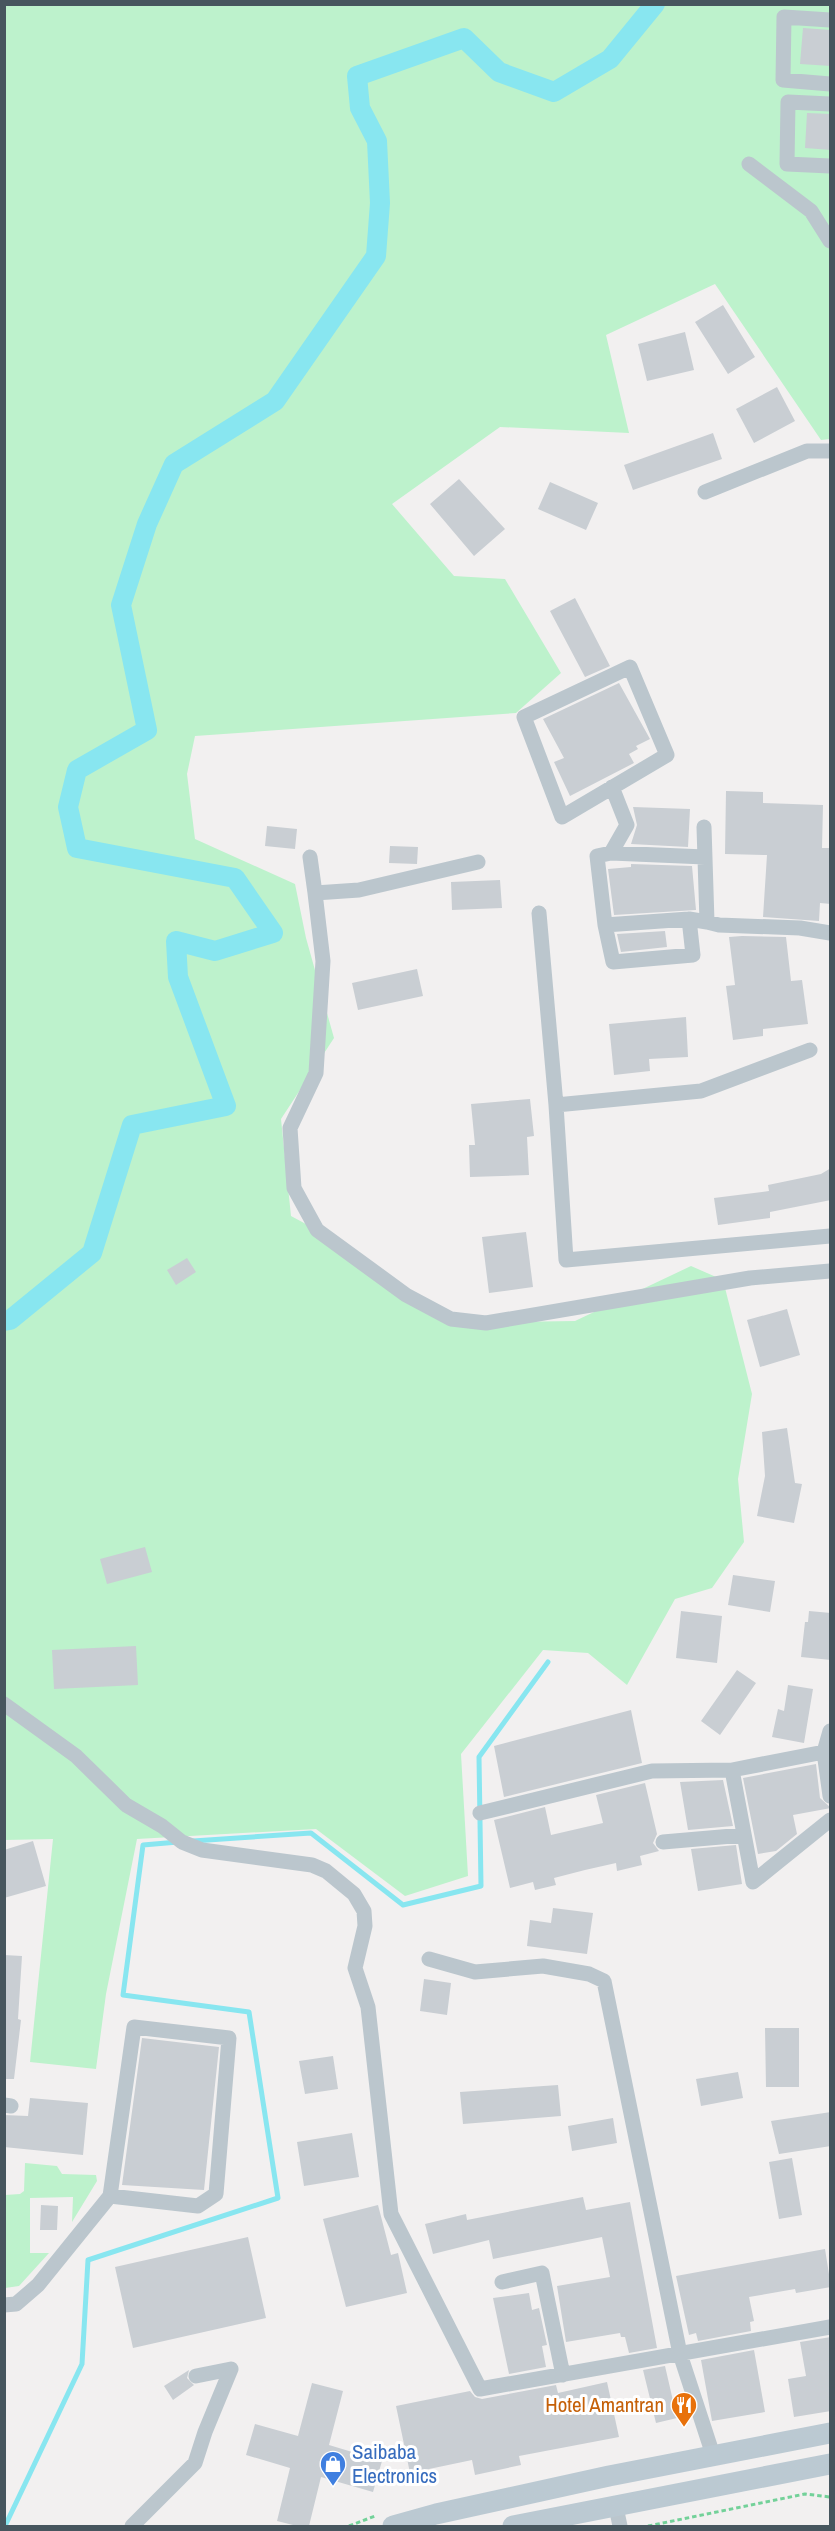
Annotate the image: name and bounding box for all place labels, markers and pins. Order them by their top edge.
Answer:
place label: Hotel Amantran [545,2390,664,2419]
restaurant icon: Hotel Amantran [669,2390,699,2428]
place label: Saibaba Electronics [352,2437,437,2490]
shop icon: Saibaba Electronics [318,2449,348,2487]

